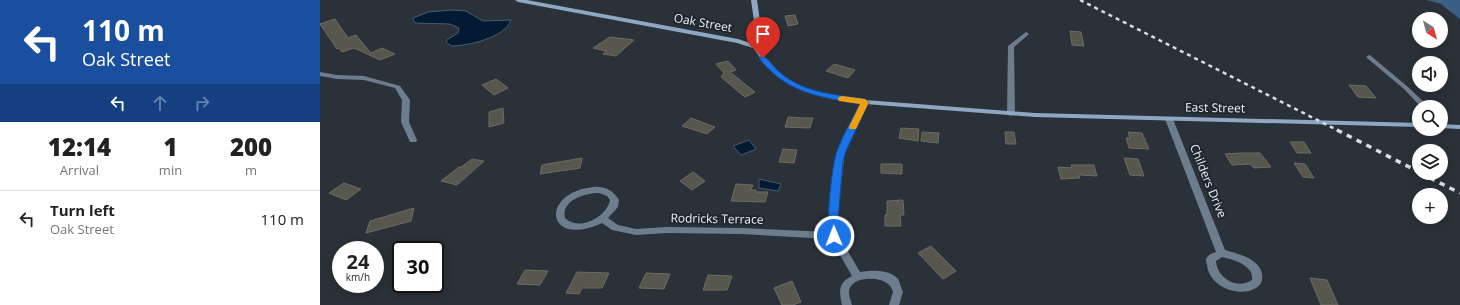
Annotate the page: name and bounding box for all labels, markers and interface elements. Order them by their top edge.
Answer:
street label: Oak Street [673,9,734,36]
text: 110 m [82,11,165,49]
north arrow [1412,12,1448,48]
map controls [1412,12,1448,224]
icon: left [16,16,68,68]
pin [746,17,780,58]
icon: arrive [752,23,774,45]
text: Oak Street [82,47,170,71]
button: sound [1412,56,1448,92]
icon: left [107,92,129,114]
icon: ahead [149,92,171,114]
icon: right [191,92,213,114]
street label: East Street [1185,98,1245,117]
button: search [1412,100,1448,136]
text: 12:14 [48,130,111,163]
text: 1 [163,130,178,163]
text: 200 [230,130,272,163]
street label: Childers Drive [1186,141,1231,220]
button: layers [1412,144,1448,180]
text: Arrival [60,161,99,179]
text: min [159,161,182,179]
text: m [245,161,257,179]
button: + [1412,188,1448,224]
text: Turn left [50,200,115,220]
icon: left [16,208,38,230]
text: 110 m [260,209,304,229]
street label: Rodricks Terrace [670,209,764,228]
position arrow [813,215,855,257]
text: Oak Street [50,220,114,238]
speed limit sign: 30 [392,241,444,293]
text: 24 [347,248,369,275]
text: km/h [346,270,370,284]

